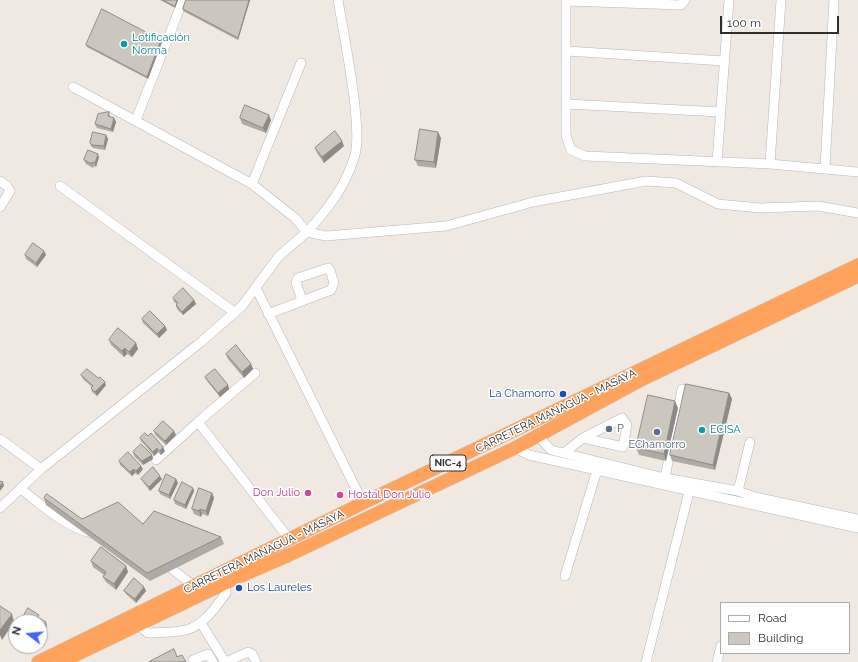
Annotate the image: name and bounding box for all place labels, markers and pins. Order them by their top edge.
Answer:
place label: Lotificación Norma [132,31,190,57]
marker: Lotificación Norma [119,39,129,49]
place label: La Chamorro [489,387,555,401]
marker: La Chamorro [558,389,568,399]
place label: P [617,422,624,436]
place label: ECISA [710,423,741,437]
marker: P [604,424,614,434]
marker: ECISA [697,425,707,435]
marker: EChamorro [652,427,662,437]
place label: EChamorro [628,438,686,452]
place label: Don Julio [253,486,300,500]
marker: Don Julio [303,488,313,498]
place label: Hostal Don Julio [348,488,431,502]
marker: Hostal Don Julio [335,490,345,500]
place label: Los Laureles [247,581,312,595]
marker: Los Laureles [234,583,244,593]

